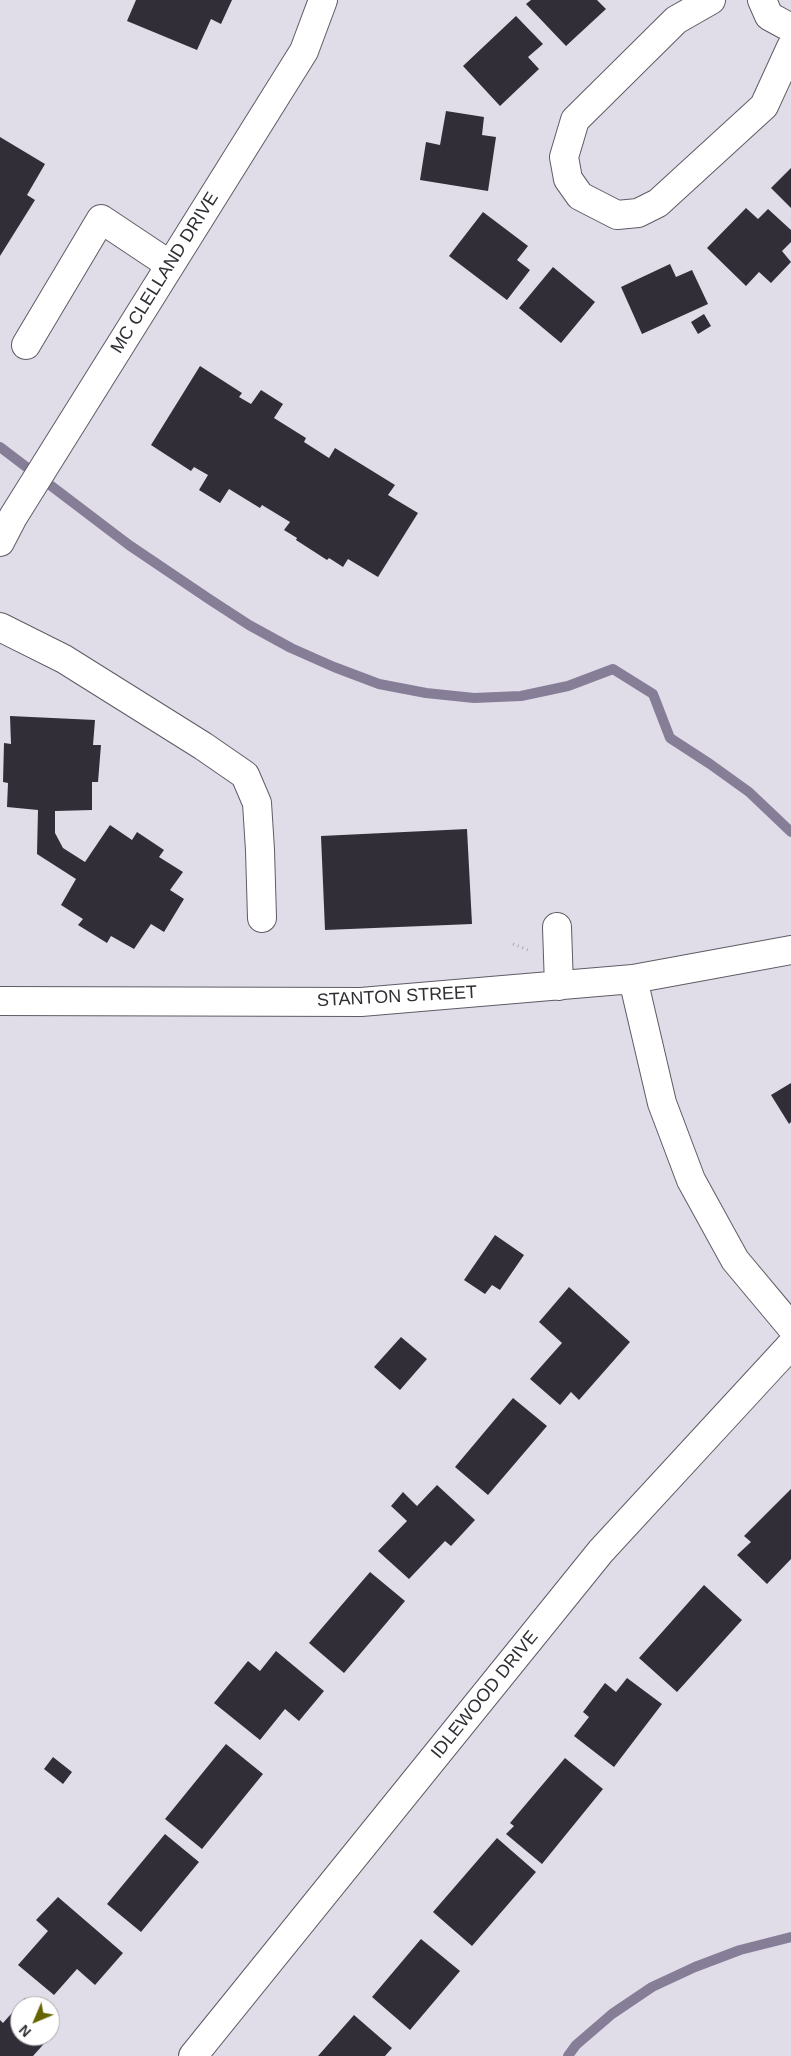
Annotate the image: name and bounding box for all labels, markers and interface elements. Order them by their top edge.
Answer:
street label: MC CLELLAND DRIVE [107,188,223,358]
street label: STANTON STREET [316,982,478,1012]
street label: IDLEWOOD DRIVE [427,1627,543,1763]
north arrow [10,1996,60,2046]
text: N [16,2022,34,2040]

